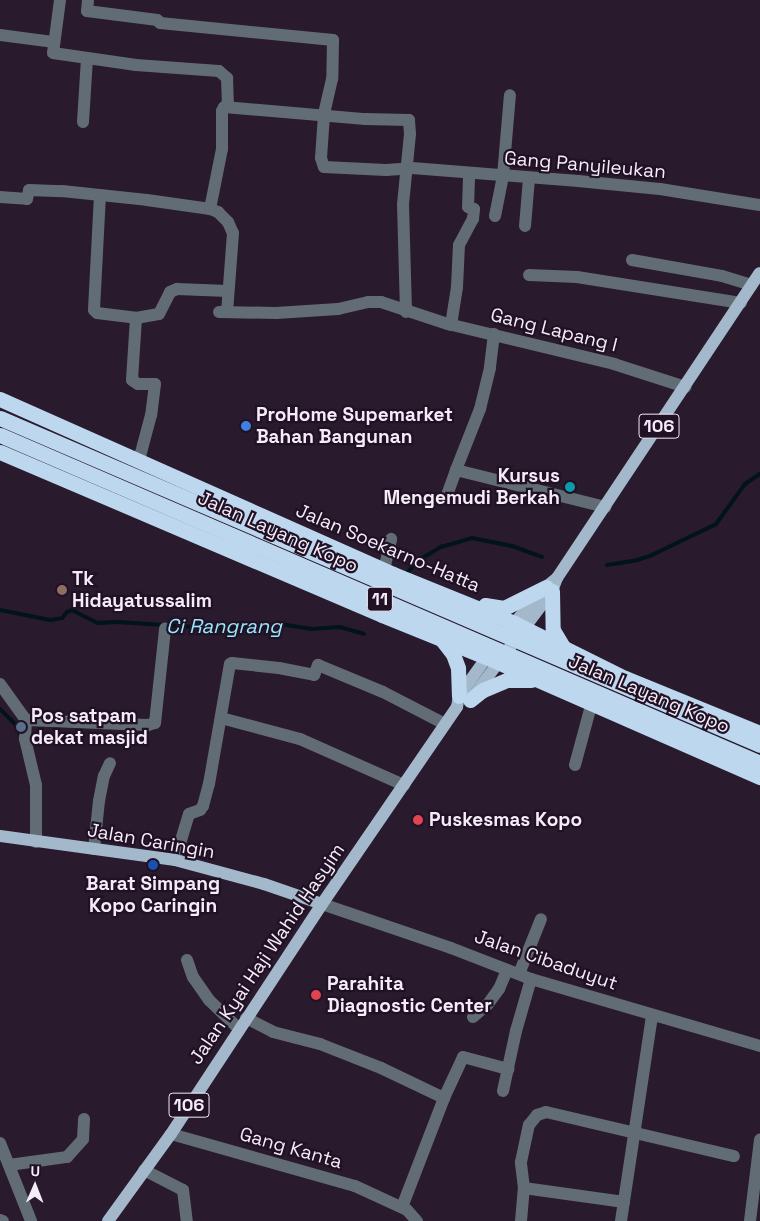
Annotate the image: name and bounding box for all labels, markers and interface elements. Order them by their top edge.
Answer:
street label: Gang Panyileukan [503,147,667,183]
street label: Gang Lapang I [488,303,620,357]
place label: ProHome Supemarket Bahan Bangunan [256,404,453,448]
road number: 106 [638,411,680,442]
marker: ProHome Supemarket Bahan Bangunan [240,420,252,432]
place label: Kursus Mengemudi Berkah [383,465,560,509]
marker: Kursus Mengemudi Berkah [564,481,576,493]
street label: Jalan Layang Kopo [194,486,362,578]
street label: Jalan Soekarno-Hatta [293,499,483,597]
place label: Tk Hidayatussalim [72,568,212,612]
marker: Tk Hidayatussalim [56,584,68,596]
road number: 11 [366,584,394,614]
water label: Ci Rangrang [166,614,282,638]
street label: Jalan Layang Kopo [565,650,733,738]
place label: Pos satpam dekat masjid [31,705,148,749]
marker: Pos satpam dekat masjid [15,721,27,733]
place label: Puskesmas Kopo [429,809,582,831]
marker: Puskesmas Kopo [411,813,425,827]
street label: Jalan Caringin [86,819,216,863]
street label: Jalan Kyai Haji Wahid Hasyim [184,839,350,1069]
marker: Barat Simpang Kopo Caringin [147,859,159,871]
place label: Barat Simpang Kopo Caringin [86,873,220,917]
street label: Jalan Cibaduyut [472,925,620,995]
place label: Parahita Diagnostic Center [327,973,492,1017]
marker: Parahita Diagnostic Center [309,988,323,1002]
road number: 106 [168,1090,210,1120]
street label: Gang Kanta [237,1122,345,1174]
north arrow [10,1161,60,1211]
text: U [30,1162,40,1180]

